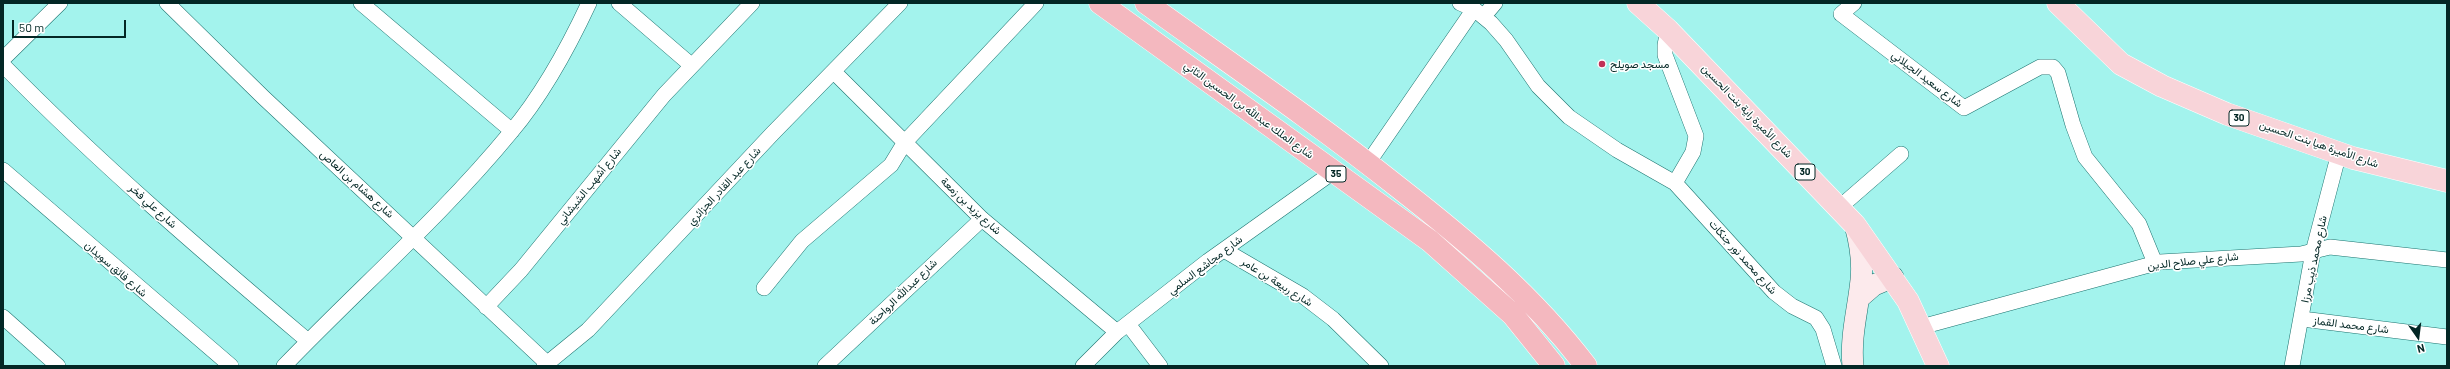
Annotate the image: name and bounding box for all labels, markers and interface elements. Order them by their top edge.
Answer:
scale bar [14,12,128,38]
text: 50 m [19,20,44,34]
street label: شارع سعيد الجيلاني [1889,48,1965,110]
place label: مسجد صويلح [1610,57,1669,71]
street label: شارع الملك عبدالله بن الحسين الثاني [1182,59,1316,161]
marker: مسجد صويلح [1597,59,1607,69]
street label: شارع الأميرة راية بنت الحسين [1699,61,1795,161]
road number: 30 [2229,110,2249,126]
street label: شارع الأميرة هيا بنت الحسين [2258,117,2380,171]
street label: شارع عبد القادر الجزائري [684,144,764,228]
street label: شارع أشهب الشيشاني [554,145,624,227]
street label: شارع هشام بن العاص [317,147,397,221]
road number: 30 [1795,164,1815,180]
road number: 35 [1326,166,1346,182]
street label: شارع يزيد بن زمعة [938,175,1004,237]
street label: شارع علي فخر [126,181,180,231]
street label: شارع محمد ذيب مرزا [2298,214,2330,304]
street label: شارع محمد نور جنكات [1706,217,1780,297]
street label: شارع مجاشع السلمي [1165,233,1245,297]
street label: شارع فائق سويدان [82,238,150,300]
street label: شارع علي صلاح الدين [2147,250,2239,272]
street label: شارع ربيعة بن عامر [1239,255,1315,309]
street label: شارع عبدالله الرواحنة [866,256,940,328]
street label: شارع محمد القماز [2312,314,2390,336]
north arrow [2398,317,2438,357]
text: N [2416,342,2426,356]

